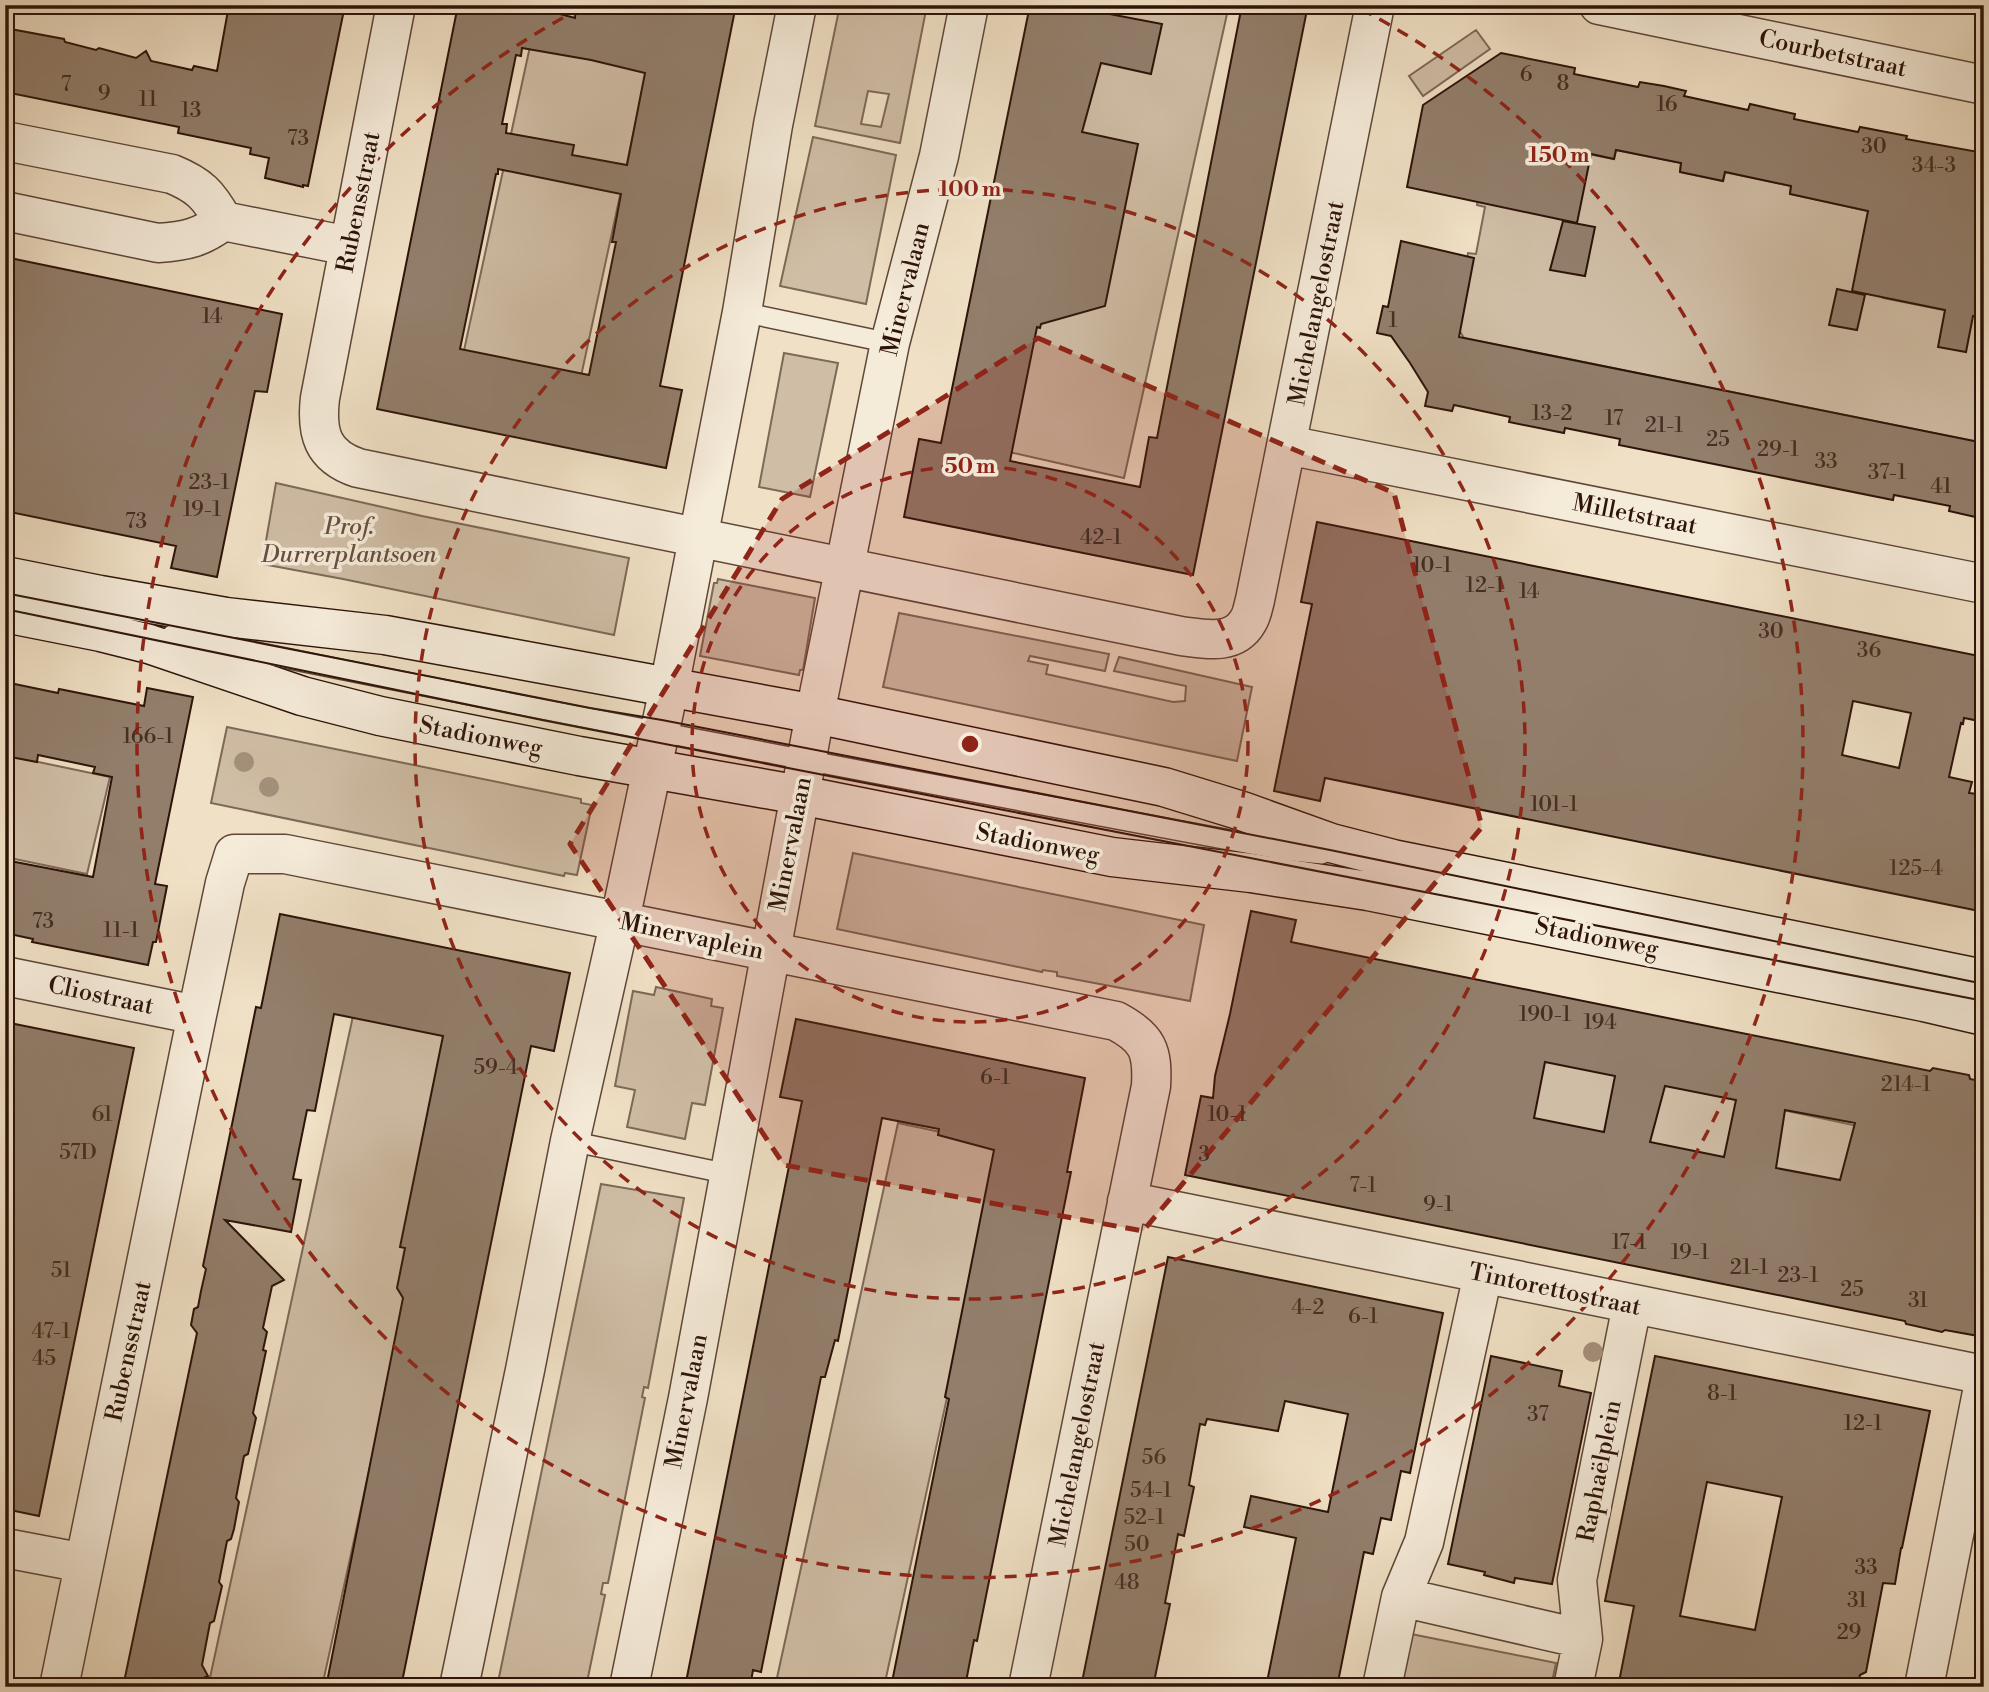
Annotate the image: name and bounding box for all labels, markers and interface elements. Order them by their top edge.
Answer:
street label: Courbetstraat [1756,24,1910,84]
house number: 6 [1520,62,1533,88]
house number: 8 [1557,71,1569,97]
house number: 7 [61,72,72,98]
house number: 9 [98,81,110,107]
house number: 11 [139,87,157,113]
house number: 16 [1656,92,1678,118]
house number: 13 [181,98,201,124]
house number: 73 [287,126,309,152]
street label: Rubensstraat [331,129,387,275]
house number: 30 [1861,134,1887,160]
text: 150 m [1529,143,1589,169]
house number: 34-3 [1912,153,1956,179]
text: 100 m [939,177,1001,203]
street label: Michelangelostraat [1282,198,1352,408]
street label: Minervalaan [875,219,937,359]
house number: 14 [202,304,222,330]
house number: 1 [1388,308,1398,334]
house number: 13-2 [1532,401,1572,427]
house number: 17 [1605,406,1624,432]
house number: 21-1 [1645,413,1683,439]
house number: 25 [1706,427,1730,453]
house number: 29-1 [1757,437,1799,463]
house number: 33 [1814,449,1838,475]
text: 50 m [945,454,995,480]
house number: 37-1 [1868,460,1906,486]
house number: 23-1 [189,470,229,496]
house number: 41 [1930,474,1952,500]
street label: Milletstraat [1570,488,1700,542]
house number: 19-1 [183,497,221,523]
house number: 73 [125,509,147,535]
park label: Prof. Durrerplantsoen [260,512,437,570]
house number: 42-1 [1080,525,1122,551]
house number: 10-1 [1412,553,1452,579]
house number: 12-1 [1466,573,1504,599]
house number: 14 [1519,579,1539,605]
house number: 30 [1758,619,1784,645]
house number: 36 [1857,638,1881,664]
street label: Stadionweg [417,710,546,764]
house number: 166-1 [122,724,174,750]
centre of rings [958,732,982,756]
street label: Minervalaan [763,774,819,914]
house number: 101-1 [1530,792,1578,818]
street label: Stadionweg [974,817,1103,871]
house number: 125-4 [1889,856,1943,882]
street label: Minervaplein [617,907,766,967]
house number: 73 [32,909,54,935]
street label: Stadionweg [1533,911,1662,965]
house number: 11-1 [103,918,139,944]
street label: Cliostraat [45,970,157,1022]
house number: 190-1 [1519,1002,1571,1028]
house number: 194 [1583,1010,1617,1036]
house number: 59-4 [473,1055,519,1081]
house number: 6-1 [980,1065,1010,1091]
house number: 214-1 [1881,1072,1931,1098]
house number: 61 [91,1102,113,1128]
house number: 10-1 [1207,1102,1247,1128]
house number: 57D [59,1140,97,1166]
house number: 3 [1198,1142,1210,1168]
house number: 7-1 [1349,1173,1377,1199]
house number: 9-1 [1423,1192,1453,1218]
house number: 17-1 [1611,1230,1647,1256]
house number: 19-1 [1671,1240,1709,1266]
house number: 21-1 [1730,1255,1768,1281]
street label: Tintorettostraat [1466,1257,1644,1323]
house number: 51 [51,1258,71,1284]
house number: 23-1 [1778,1263,1818,1289]
house number: 25 [1840,1277,1864,1303]
street label: Rubensstraat [99,1278,159,1424]
house number: 31 [1908,1288,1928,1314]
house number: 4-2 [1292,1295,1324,1321]
house number: 6-1 [1348,1304,1378,1330]
house number: 47-1 [32,1319,70,1345]
street label: Minervalaan [659,1331,715,1471]
street label: Michelangelostraat [1043,1339,1113,1549]
house number: 45 [32,1346,56,1372]
house number: 8-1 [1707,1381,1737,1407]
street label: Raphaëlplein [1572,1398,1628,1545]
house number: 37 [1527,1402,1549,1428]
house number: 12-1 [1844,1411,1882,1437]
house number: 56 [1142,1445,1166,1471]
house number: 54-1 [1130,1478,1172,1504]
house number: 52-1 [1124,1505,1164,1531]
house number: 50 [1124,1532,1150,1558]
house number: 33 [1854,1555,1878,1581]
house number: 48 [1114,1570,1140,1596]
house number: 31 [1847,1588,1867,1614]
house number: 29 [1837,1620,1861,1646]

